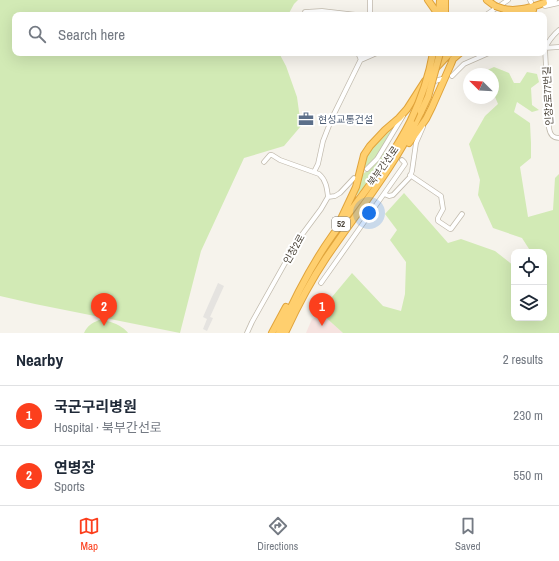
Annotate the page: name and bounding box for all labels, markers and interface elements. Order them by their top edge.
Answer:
search box [12,12,547,56]
icon: search [26,23,48,45]
text: Search here [58,24,125,45]
street label: 인창2로77번길 [540,66,556,126]
north arrow [463,68,499,104]
office icon: 현성교통건설 [297,110,315,128]
place label: 현성교통건설 [318,113,373,126]
street label: 북부간선로 [364,143,402,189]
your location [359,203,379,223]
road number: 52 [332,217,350,231]
street label: 인창2로 [280,232,308,266]
map controls [511,249,547,321]
button: locate [511,249,547,285]
button: layers [511,285,547,321]
pin: 2 [91,293,117,326]
pin: 1 [309,293,335,326]
text: Nearby [16,348,63,371]
text: 2 results [503,351,543,368]
text: 국군구리병원 [54,396,137,417]
text: 1 [26,407,32,424]
text: 230 m [513,407,543,424]
text: Hospital · 북부간선로 [54,419,162,436]
text: 연병장 [54,457,95,478]
text: 2 [26,467,32,484]
text: 550 m [513,467,543,484]
text: Sports [54,478,85,495]
tab: Map [78,515,100,553]
tab: Directions [257,515,298,553]
tab: Saved [455,515,481,553]

